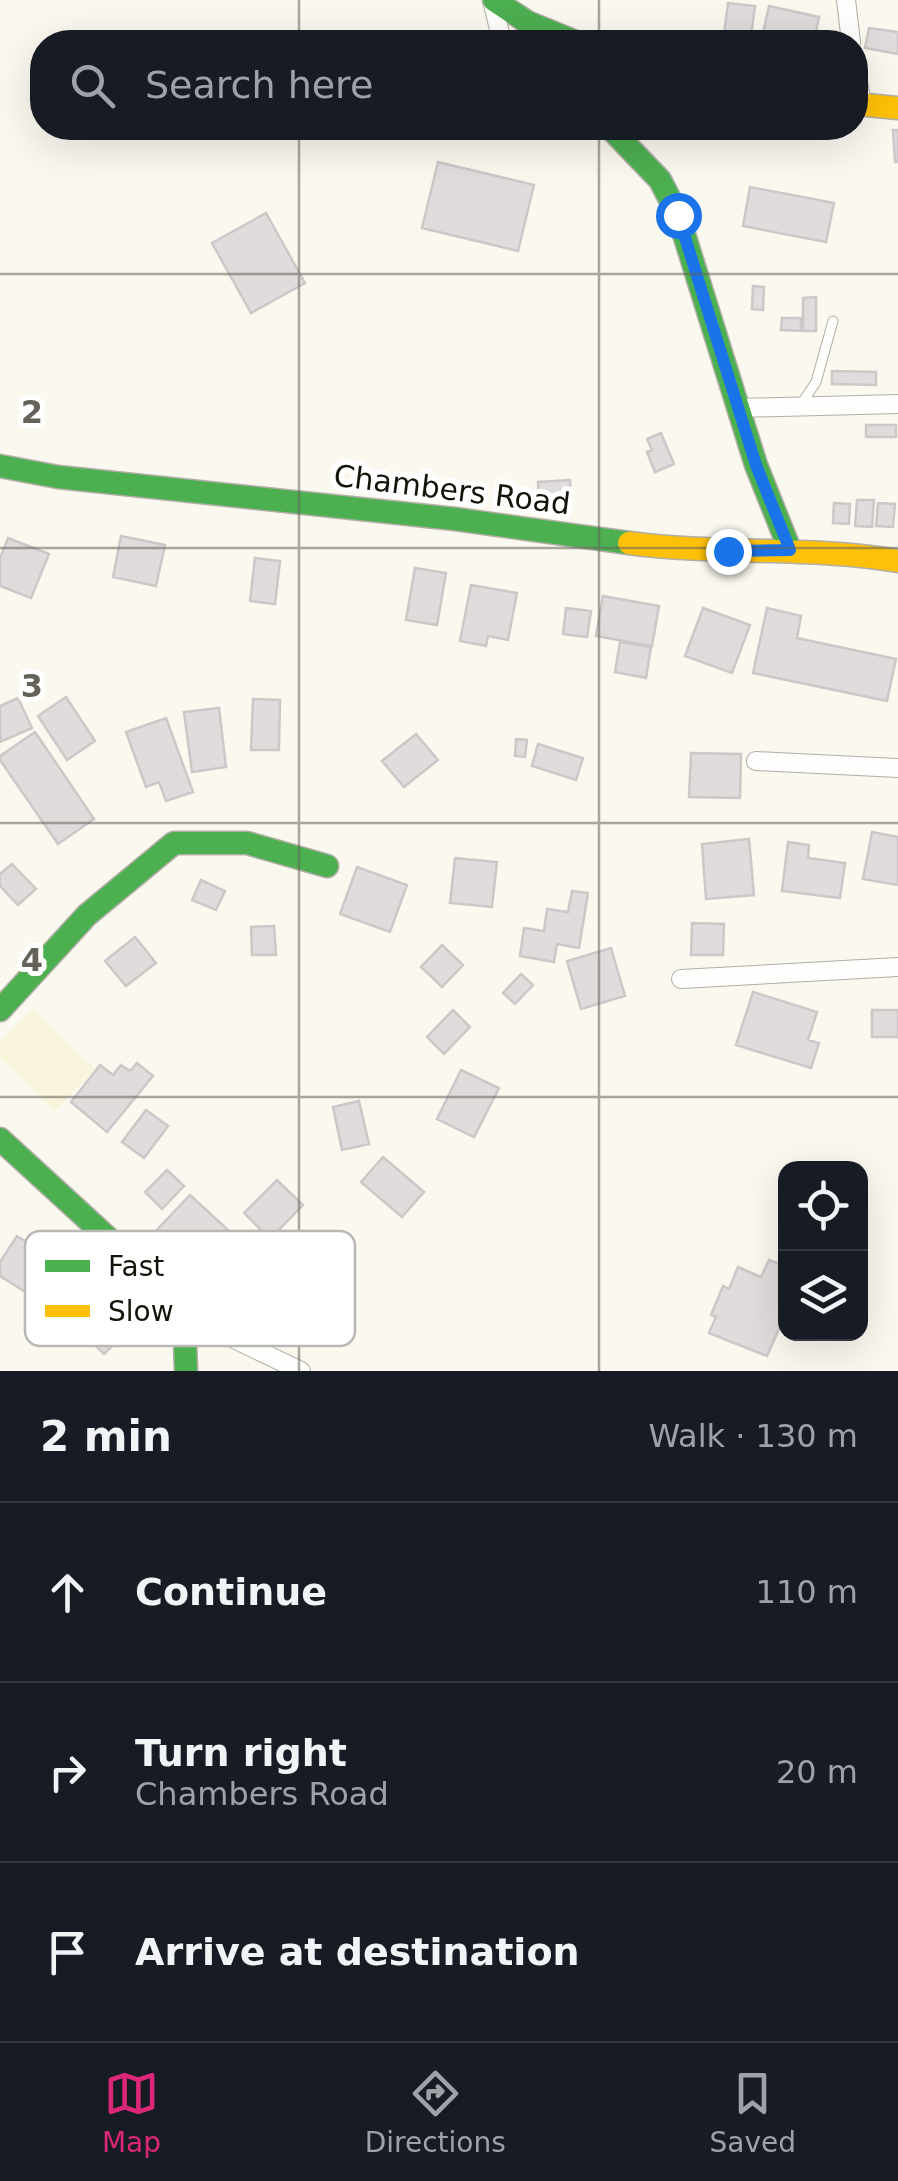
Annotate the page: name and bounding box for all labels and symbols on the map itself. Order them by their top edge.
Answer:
route start [656,193,702,239]
text: 2 [21,393,43,431]
street label: Chambers Road [332,458,572,521]
route end [706,529,752,575]
text: 3 [21,667,43,705]
text: 4 [21,941,43,979]
legend [25,1231,355,1346]
text: Fast [108,1250,164,1283]
text: Slow [108,1295,174,1328]

